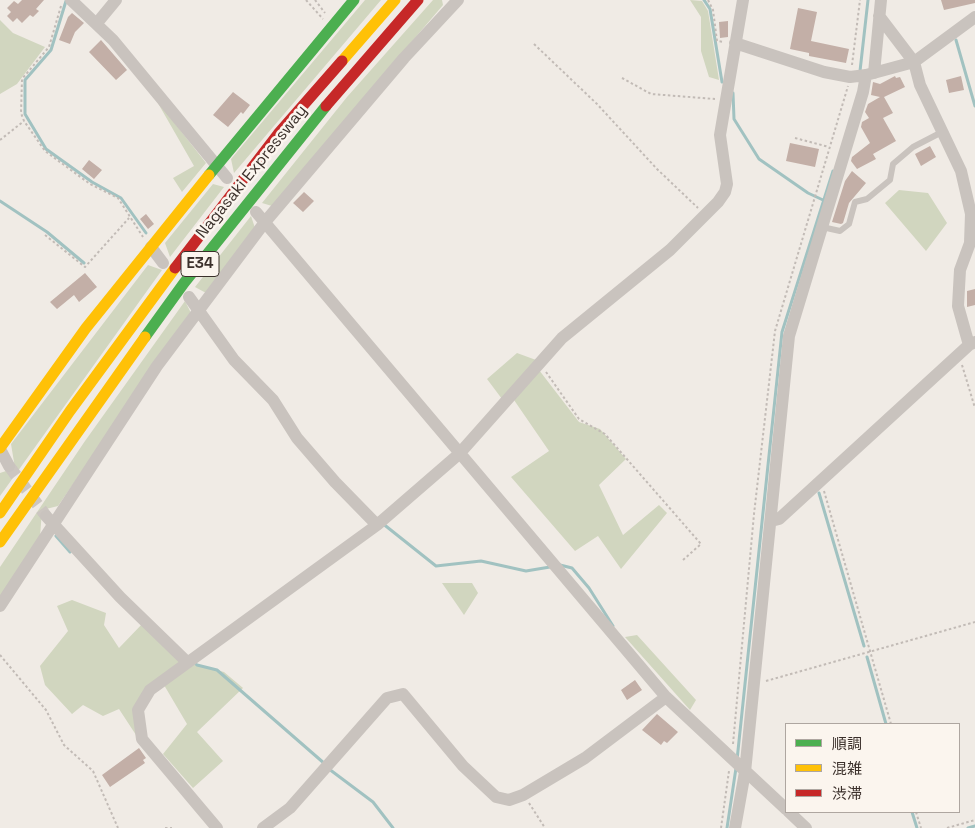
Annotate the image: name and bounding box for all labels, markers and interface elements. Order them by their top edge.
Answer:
street label: Nagasaki Expressway [192,102,312,242]
road number: E34 [181,252,219,276]
legend [785,723,960,813]
text: 順調 [832,734,862,753]
text: 混雑 [832,759,862,778]
text: 渋滞 [832,784,862,803]

